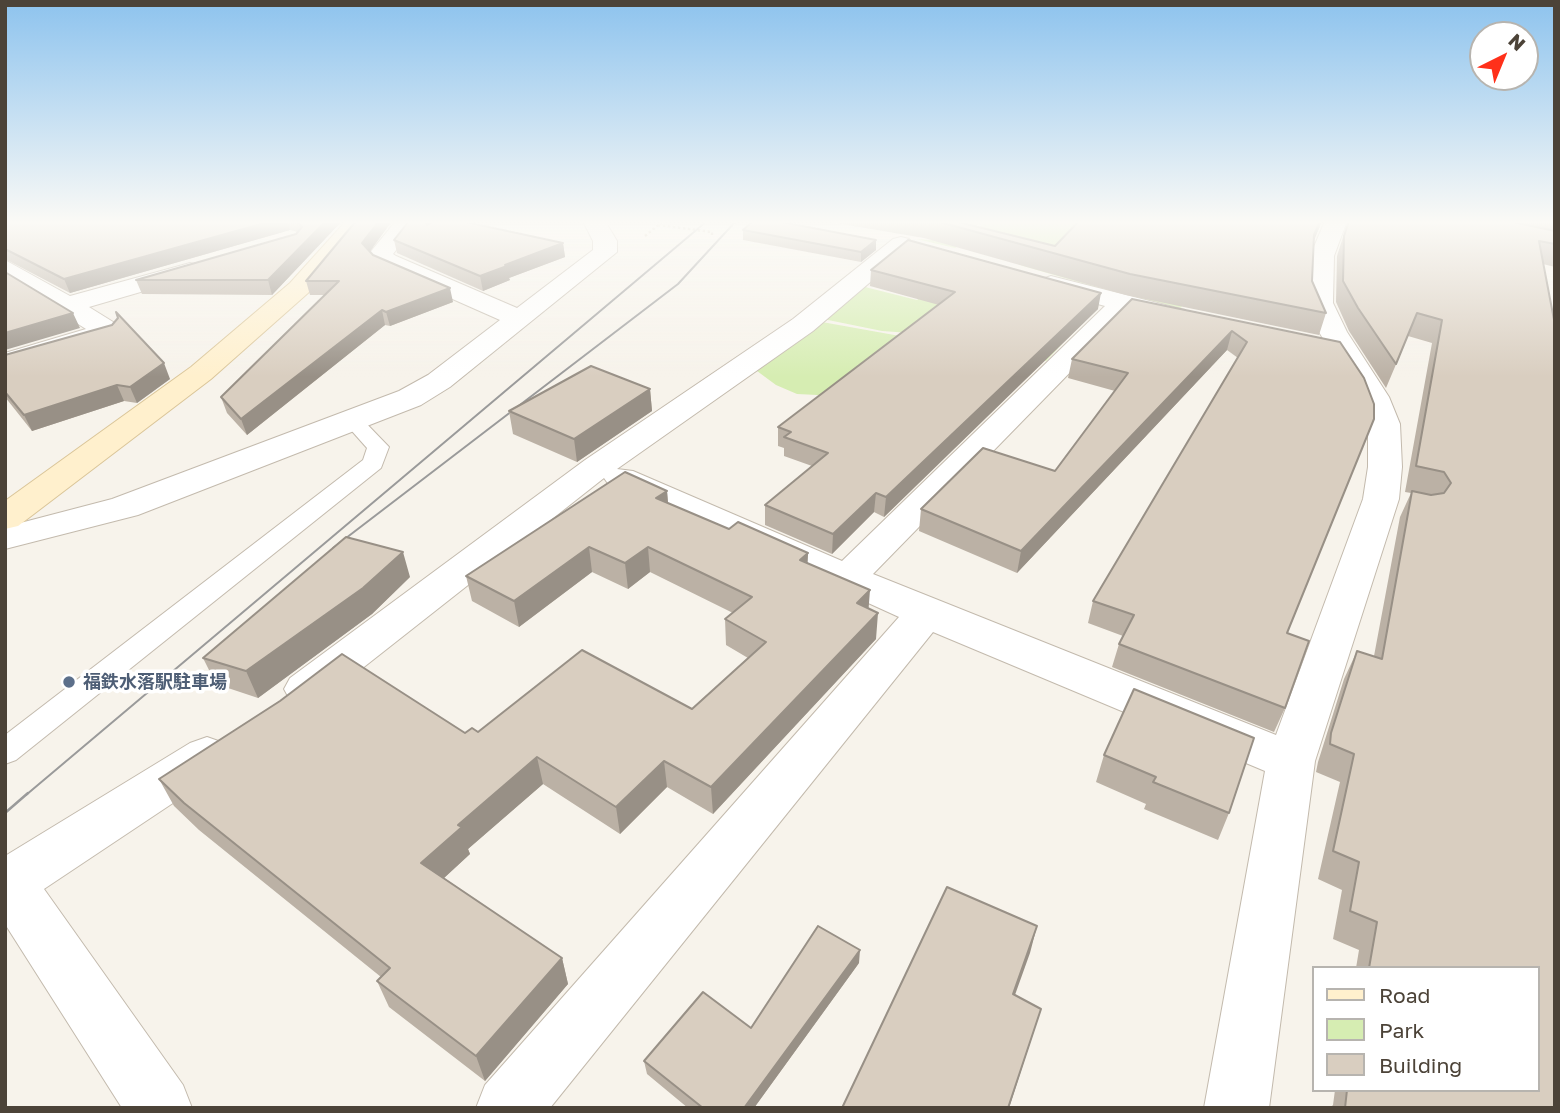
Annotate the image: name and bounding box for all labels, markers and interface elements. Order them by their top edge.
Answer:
north arrow [1469,21,1539,91]
text: N [1504,28,1530,55]
place label: 福鉄水落駅駐車場 [83,671,227,693]
marker: 福鉄水落駅駐車場 [61,674,77,690]
legend [1312,966,1539,1092]
text: Road [1379,982,1430,1008]
text: Park [1379,1017,1424,1043]
text: Building [1379,1052,1462,1078]

